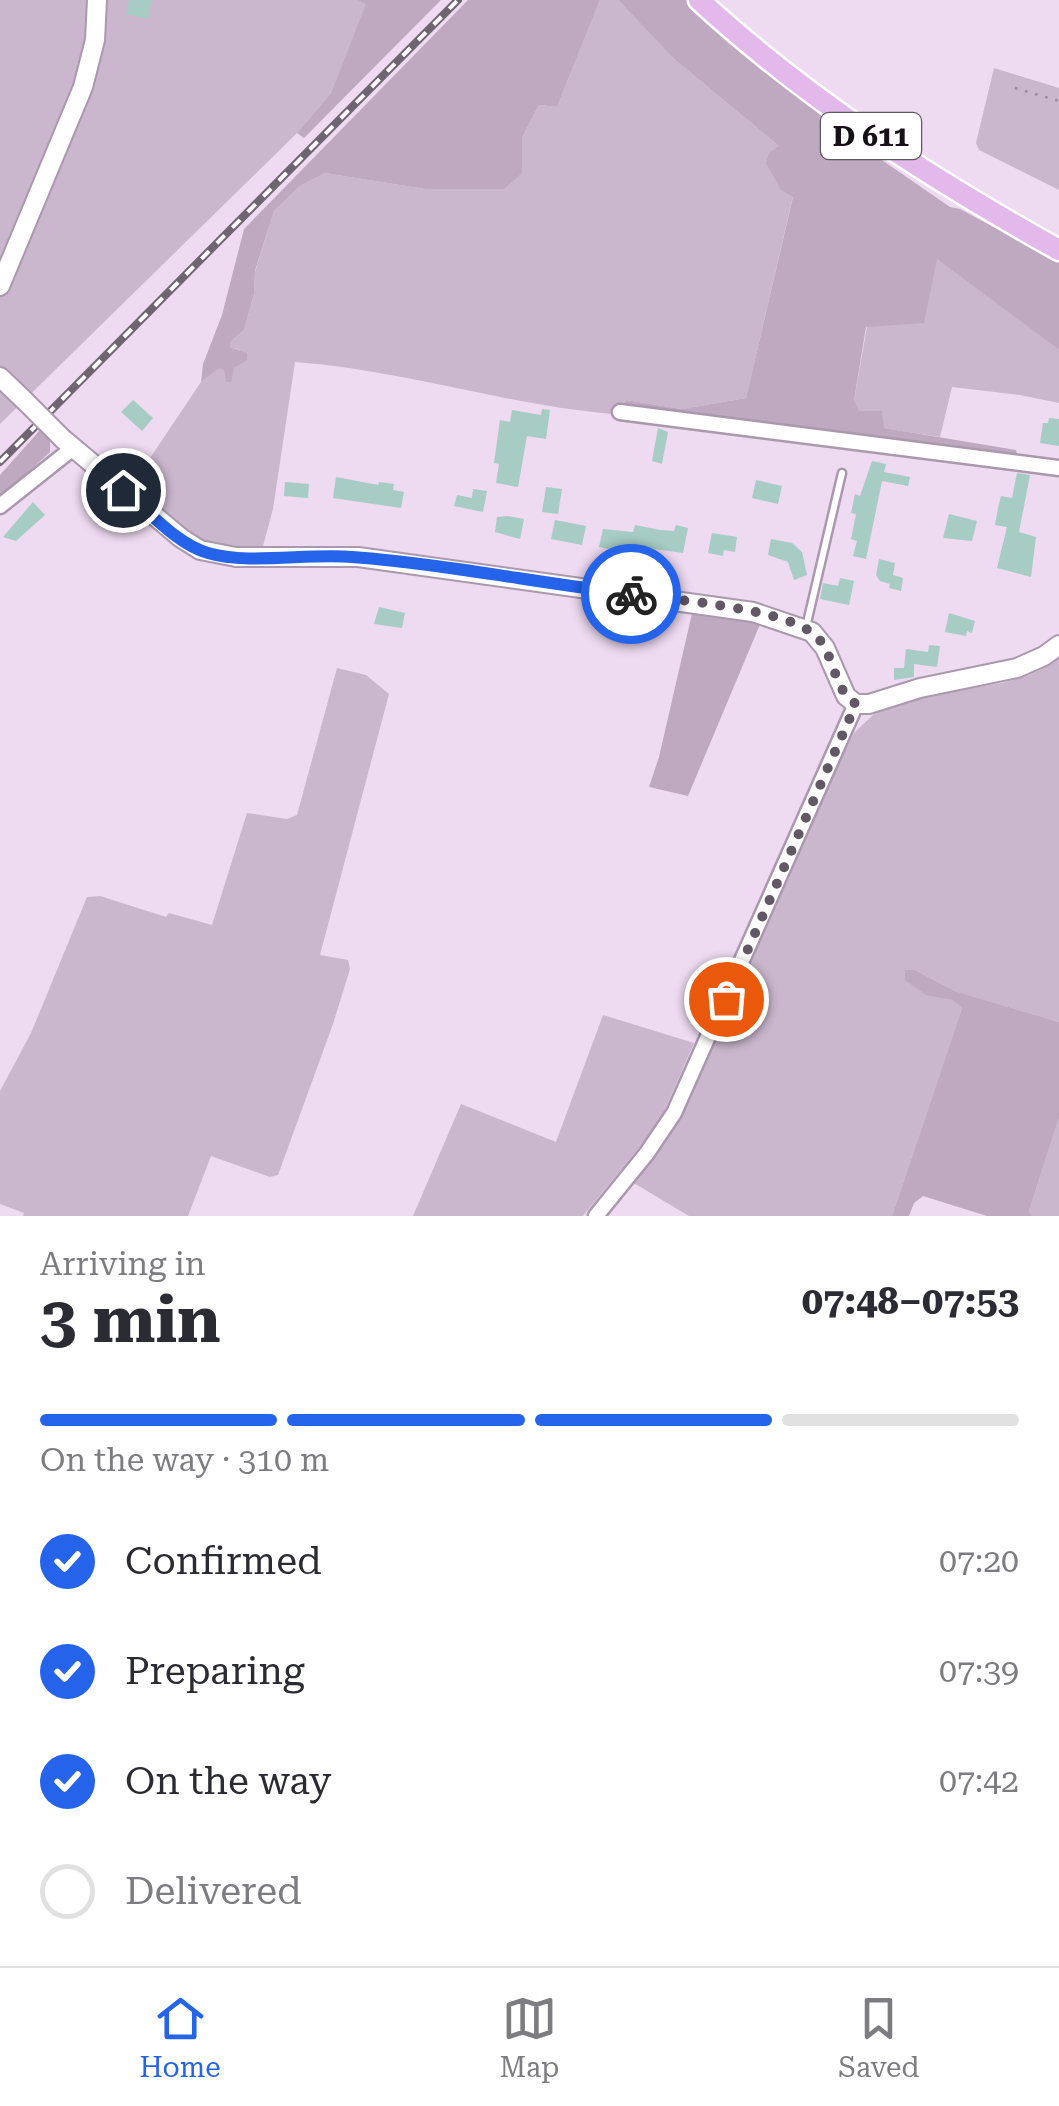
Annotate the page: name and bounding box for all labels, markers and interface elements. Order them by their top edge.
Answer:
road number: D 611 [821,113,921,159]
pin [81,448,166,533]
icon: home [96,463,151,518]
courier [581,544,681,644]
icon: bike [604,567,659,622]
pin [684,957,769,1042]
icon: bag [699,972,754,1027]
text: Arriving in [40,1245,205,1283]
text: 07:48–07:53 [802,1279,1019,1323]
text: 3 min [40,1282,221,1358]
text: On the way · 310 m [40,1441,329,1479]
icon: check [40,1534,95,1589]
text: Confirmed [125,1539,322,1583]
text: 07:20 [939,1542,1019,1580]
icon: check [40,1644,95,1699]
text: Preparing [125,1649,305,1693]
text: 07:39 [939,1652,1019,1690]
icon: check [40,1754,95,1809]
text: On the way [125,1759,331,1803]
text: 07:42 [939,1762,1019,1800]
text: Delivered [125,1869,302,1913]
tab: Home [139,1991,221,2084]
tab: Map [500,1991,559,2084]
tab: Saved [838,1991,920,2084]

